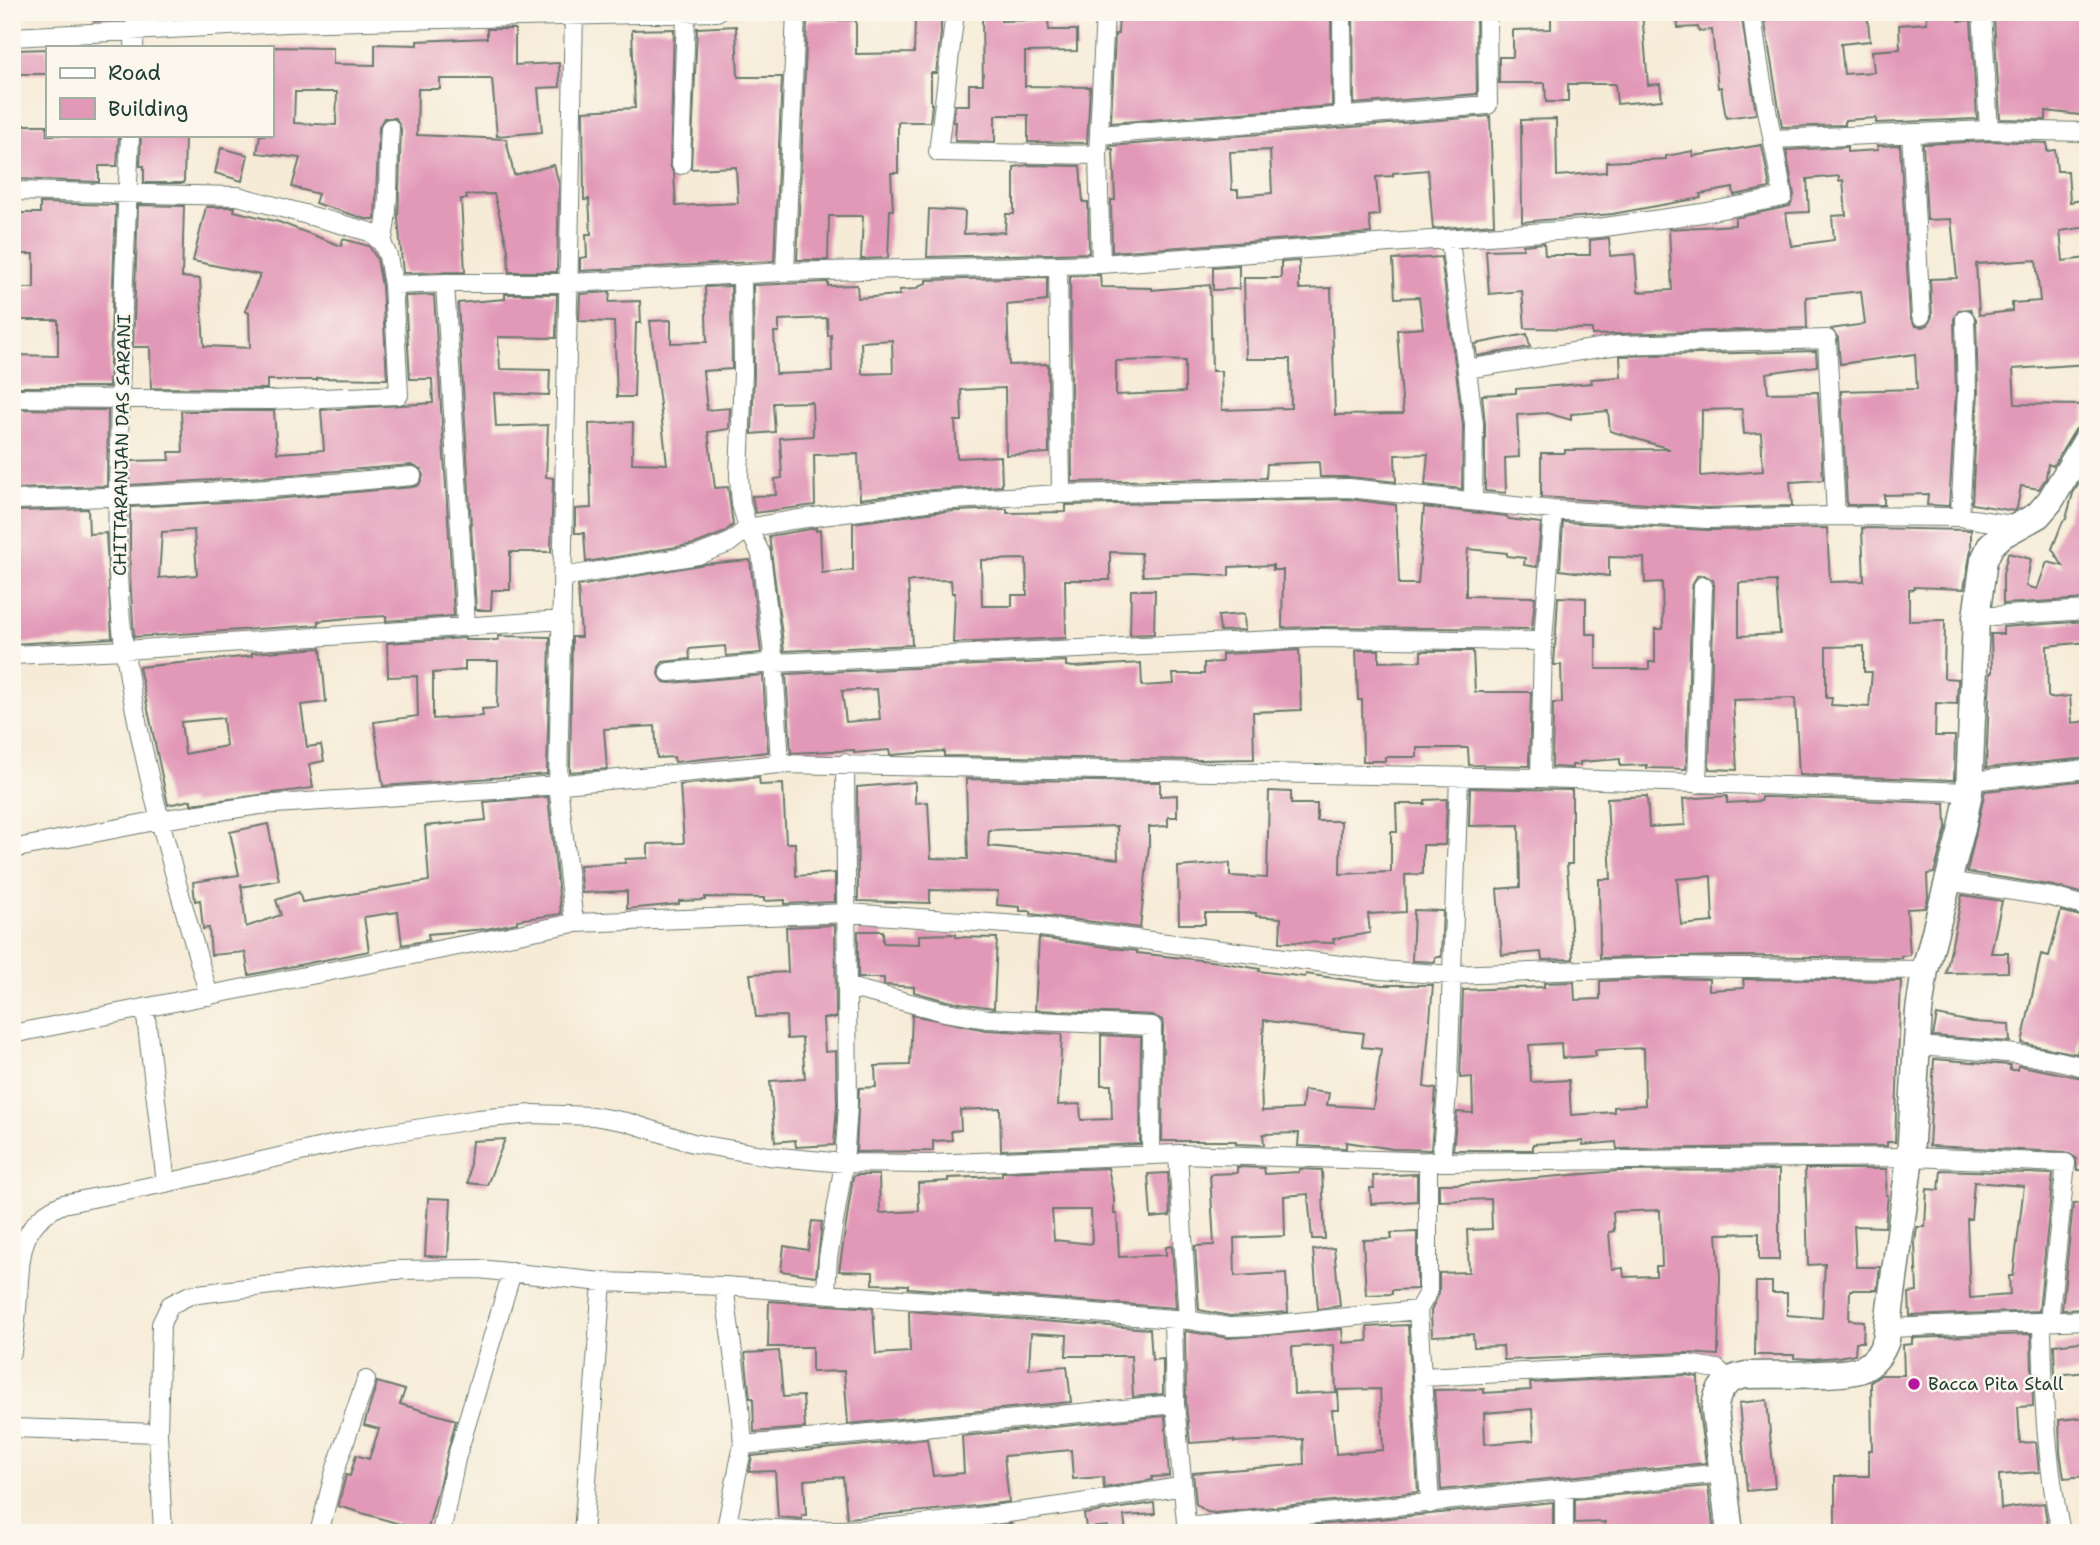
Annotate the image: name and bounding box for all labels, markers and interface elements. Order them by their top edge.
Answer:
legend [46,46,273,136]
text: Road [108,59,161,87]
text: Building [108,95,188,123]
street label: CHITTARANJAN DAS SARANI [108,314,136,576]
place label: Bacca Pita Stall [1928,1372,2064,1396]
marker: Bacca Pita Stall [1906,1376,1922,1392]

